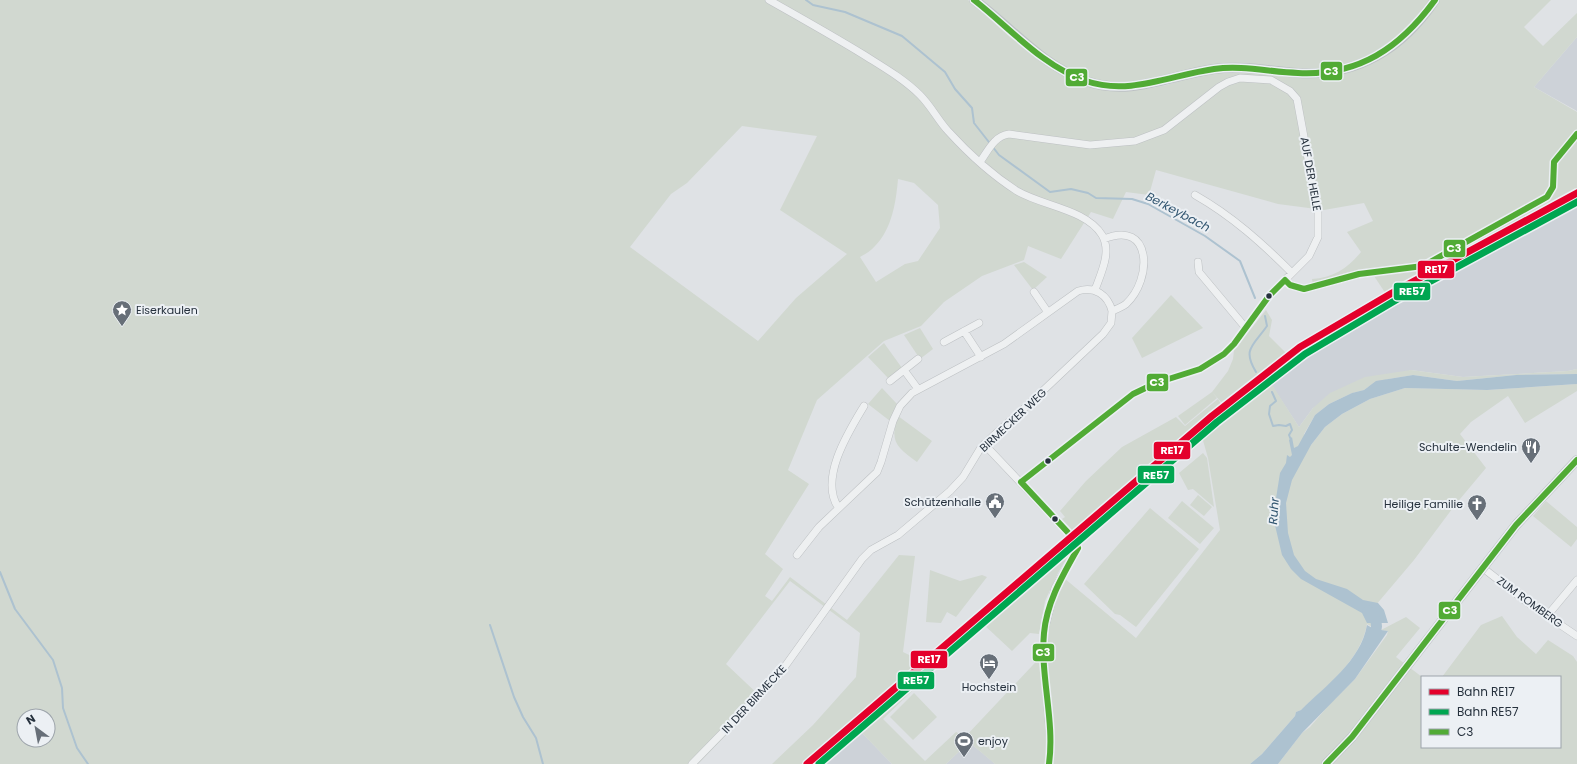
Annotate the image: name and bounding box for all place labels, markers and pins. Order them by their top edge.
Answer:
unlabelled marker [1264,291,1274,301]
place icon: Eiserkaulen [111,299,133,327]
place label: Eiserkaulen [136,302,198,318]
restaurant icon: Schulte-Wendelin [1520,436,1542,464]
place label: Schulte-Wendelin [1419,439,1517,455]
unlabelled marker [1043,456,1053,466]
public building icon: Schützenhalle [984,491,1006,519]
church icon: Heilige Familie [1466,493,1488,521]
place label: Schützenhalle [904,494,981,510]
place label: Heilige Familie [1384,496,1463,512]
unlabelled marker [1050,514,1060,524]
hotel icon: Hochstein [978,652,1000,680]
place label: Hochstein [962,679,1016,695]
sports icon: enjoy [953,730,975,758]
place label: enjoy [978,733,1009,749]

